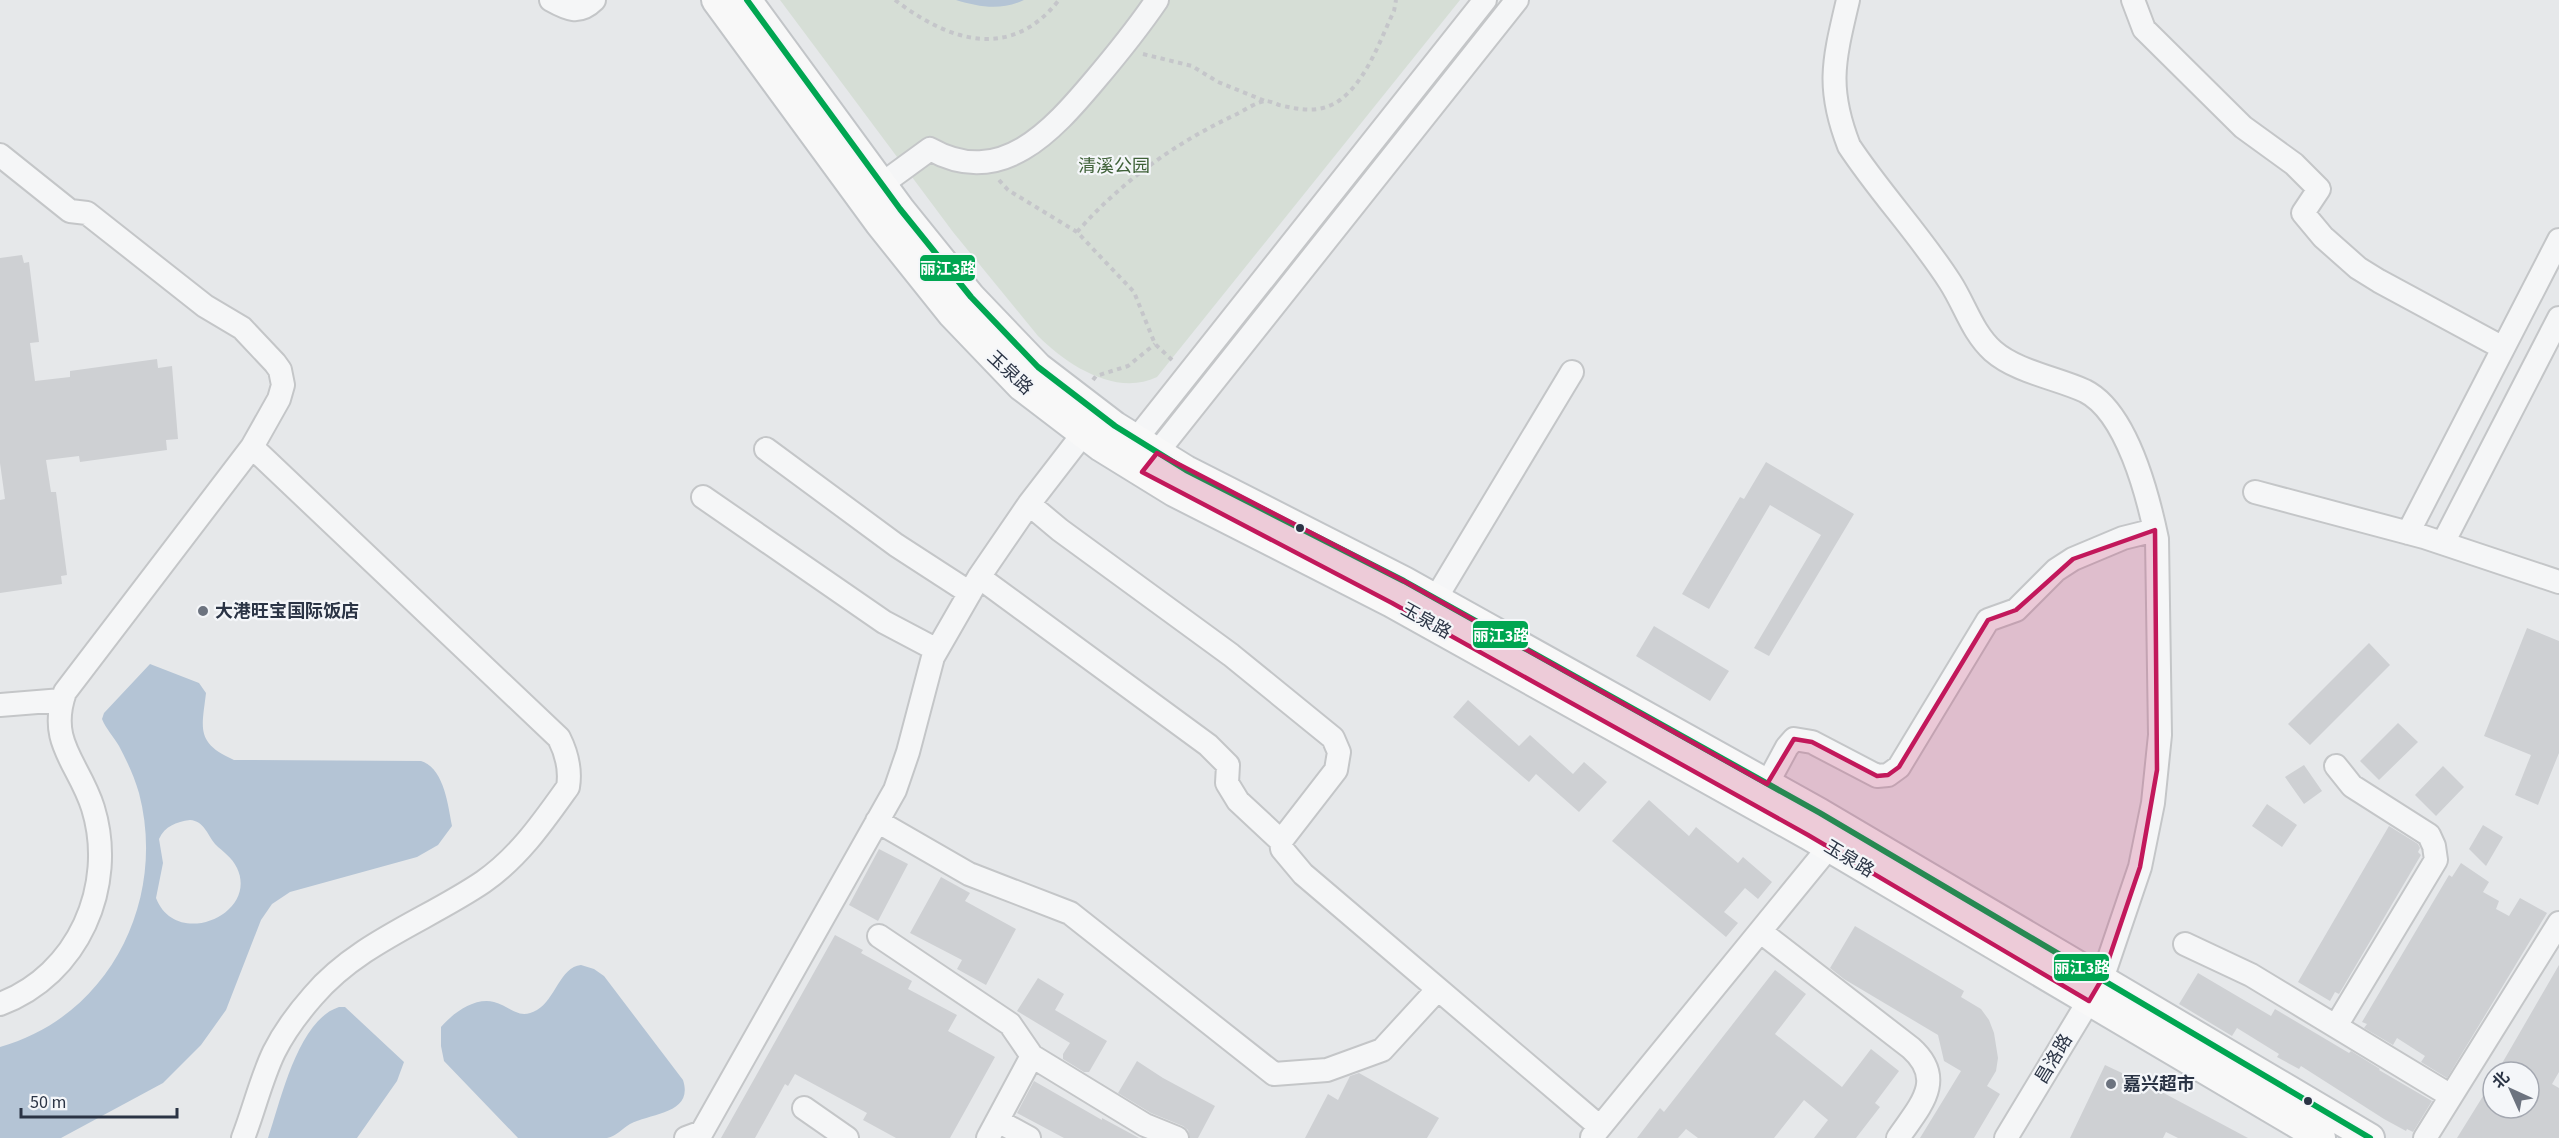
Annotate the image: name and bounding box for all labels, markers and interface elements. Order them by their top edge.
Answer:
park label: 清溪公园 [1078,154,1150,179]
line badge: 丽江3路 [919,254,976,282]
text: 丽江3路 [920,258,976,280]
street label: 玉泉路 [982,345,1038,401]
unlabelled marker [1294,522,1306,534]
street label: 玉泉路 [1396,597,1456,645]
place label: 大港旺宝国际饭店 [215,599,359,624]
marker: 大港旺宝国际饭店 [196,604,210,618]
line badge: 丽江3路 [1472,620,1529,649]
text: 丽江3路 [1473,625,1529,647]
street label: 玉泉路 [1819,834,1879,884]
line badge: 丽江3路 [2053,953,2110,982]
text: 丽江3路 [2054,957,2110,979]
street label: 昌洛路 [2029,1029,2079,1089]
north arrow [2481,1060,2541,1120]
text: 北 [2488,1067,2515,1094]
place label: 嘉兴超市 [2123,1072,2195,1097]
marker: 嘉兴超市 [2104,1077,2118,1091]
scale bar [21,1081,177,1119]
text: 50 m [30,1090,66,1115]
unlabelled marker [2302,1095,2314,1107]

